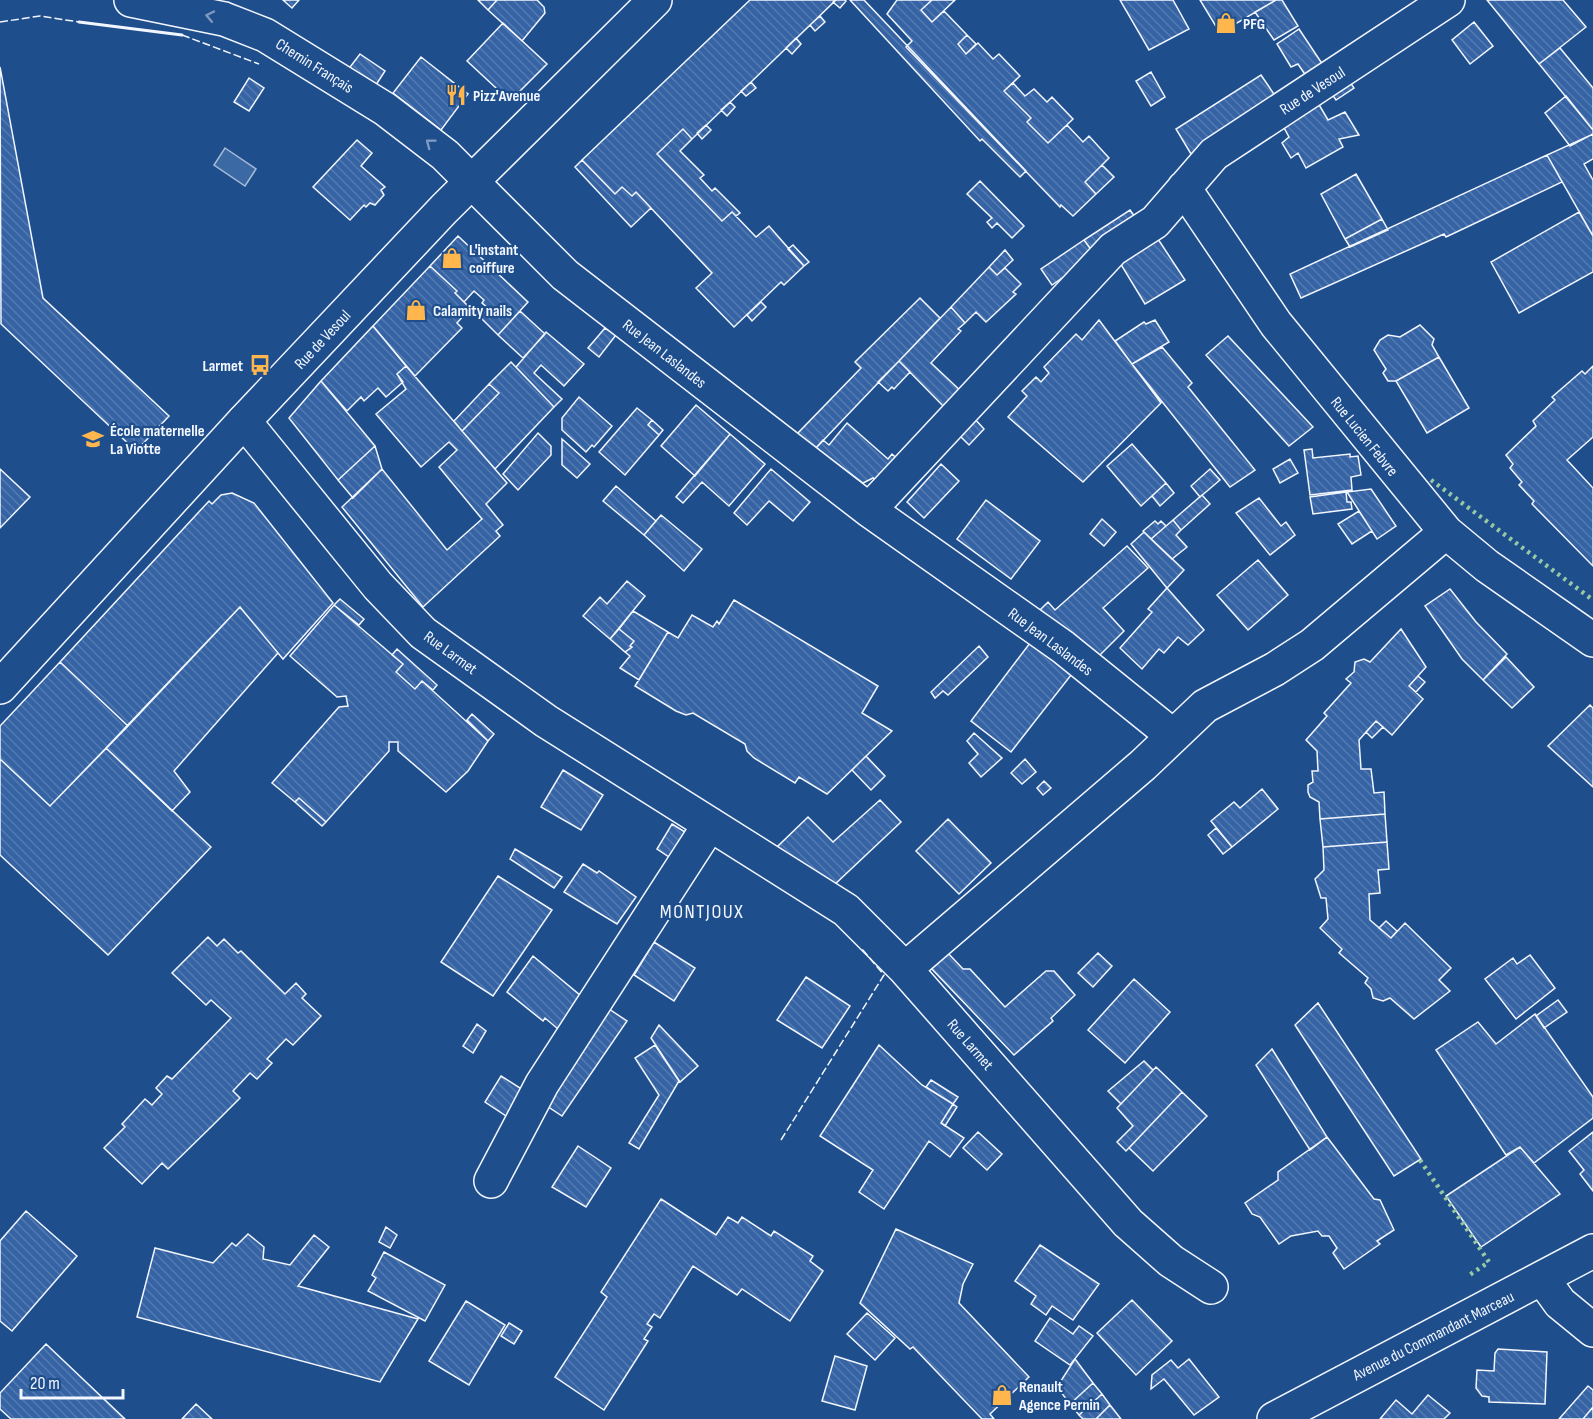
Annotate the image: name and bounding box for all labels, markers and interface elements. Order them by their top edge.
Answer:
one-way arrow [205,10,215,23]
shop icon: PFG [1214,11,1238,35]
place label: PFG [1243,15,1265,34]
street label: Chemin Français [272,35,357,98]
street label: Rue de Vesoul [1277,63,1349,119]
restaurant icon: Pizz'Avenue [444,83,468,107]
place label: Pizz'Avenue [473,87,540,106]
one-way arrow [425,139,436,150]
place label: L'instant coiffure [469,241,518,278]
shop icon: L'instant coiffure [440,246,464,270]
shop icon: Calamity nails [404,298,428,322]
place label: Calamity nails [433,302,512,321]
street label: Rue de Vesoul [291,307,355,374]
street label: Rue Jean Laslandes [618,316,710,393]
bus stop icon: Larmet [248,353,272,377]
place label: Larmet [202,357,243,376]
street label: Rue Lucien Febvre [1326,393,1402,480]
place label: École maternelle La Viotte [110,422,205,459]
school or university icon: École maternelle La Viotte [81,427,105,451]
street label: Rue Jean Laslandes [1004,604,1096,680]
street label: Rue Larmet [420,628,481,679]
district label: MONTJOUX [660,900,744,924]
street label: Rue Larmet [943,1016,997,1074]
street label: Avenue du Commandant Marceau [1349,1287,1517,1386]
scale bar [21,1362,123,1400]
text: 20 m [30,1373,60,1394]
place label: Renault Agence Pernin [1018,1378,1100,1415]
shop icon: Renault Agence Pernin [990,1383,1014,1407]

